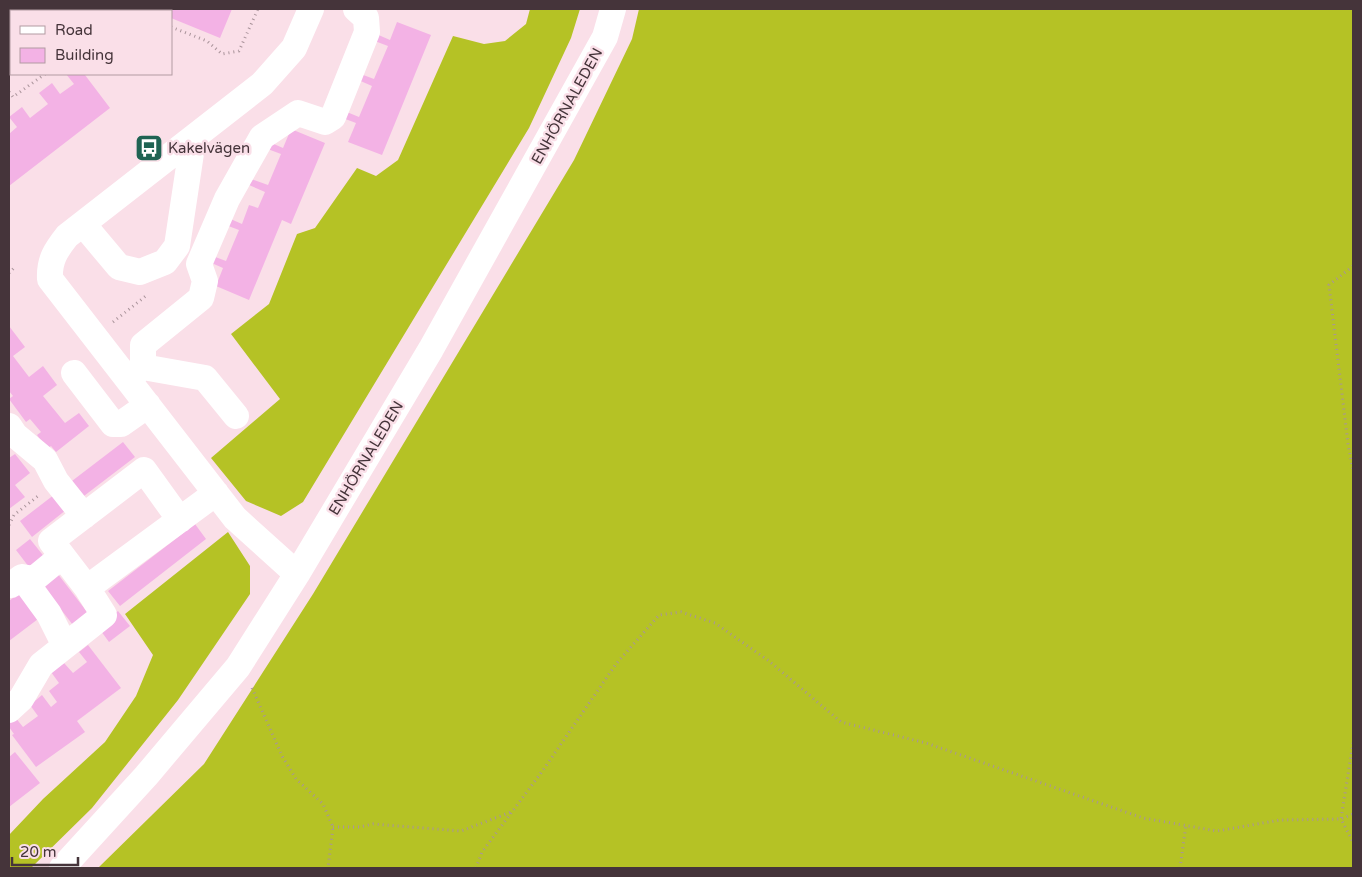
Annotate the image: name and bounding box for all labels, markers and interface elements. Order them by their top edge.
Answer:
legend [10,10,172,75]
text: Road [55,21,93,39]
street label: ENHÖRNALEDEN [528,45,606,167]
text: Building [55,46,114,64]
bus stop icon: Kakelvägen [134,133,164,163]
place label: Kakelvägen [168,139,250,157]
street label: ENHÖRNALEDEN [325,398,407,518]
scale bar [12,834,79,866]
text: 20 m [20,843,57,861]

